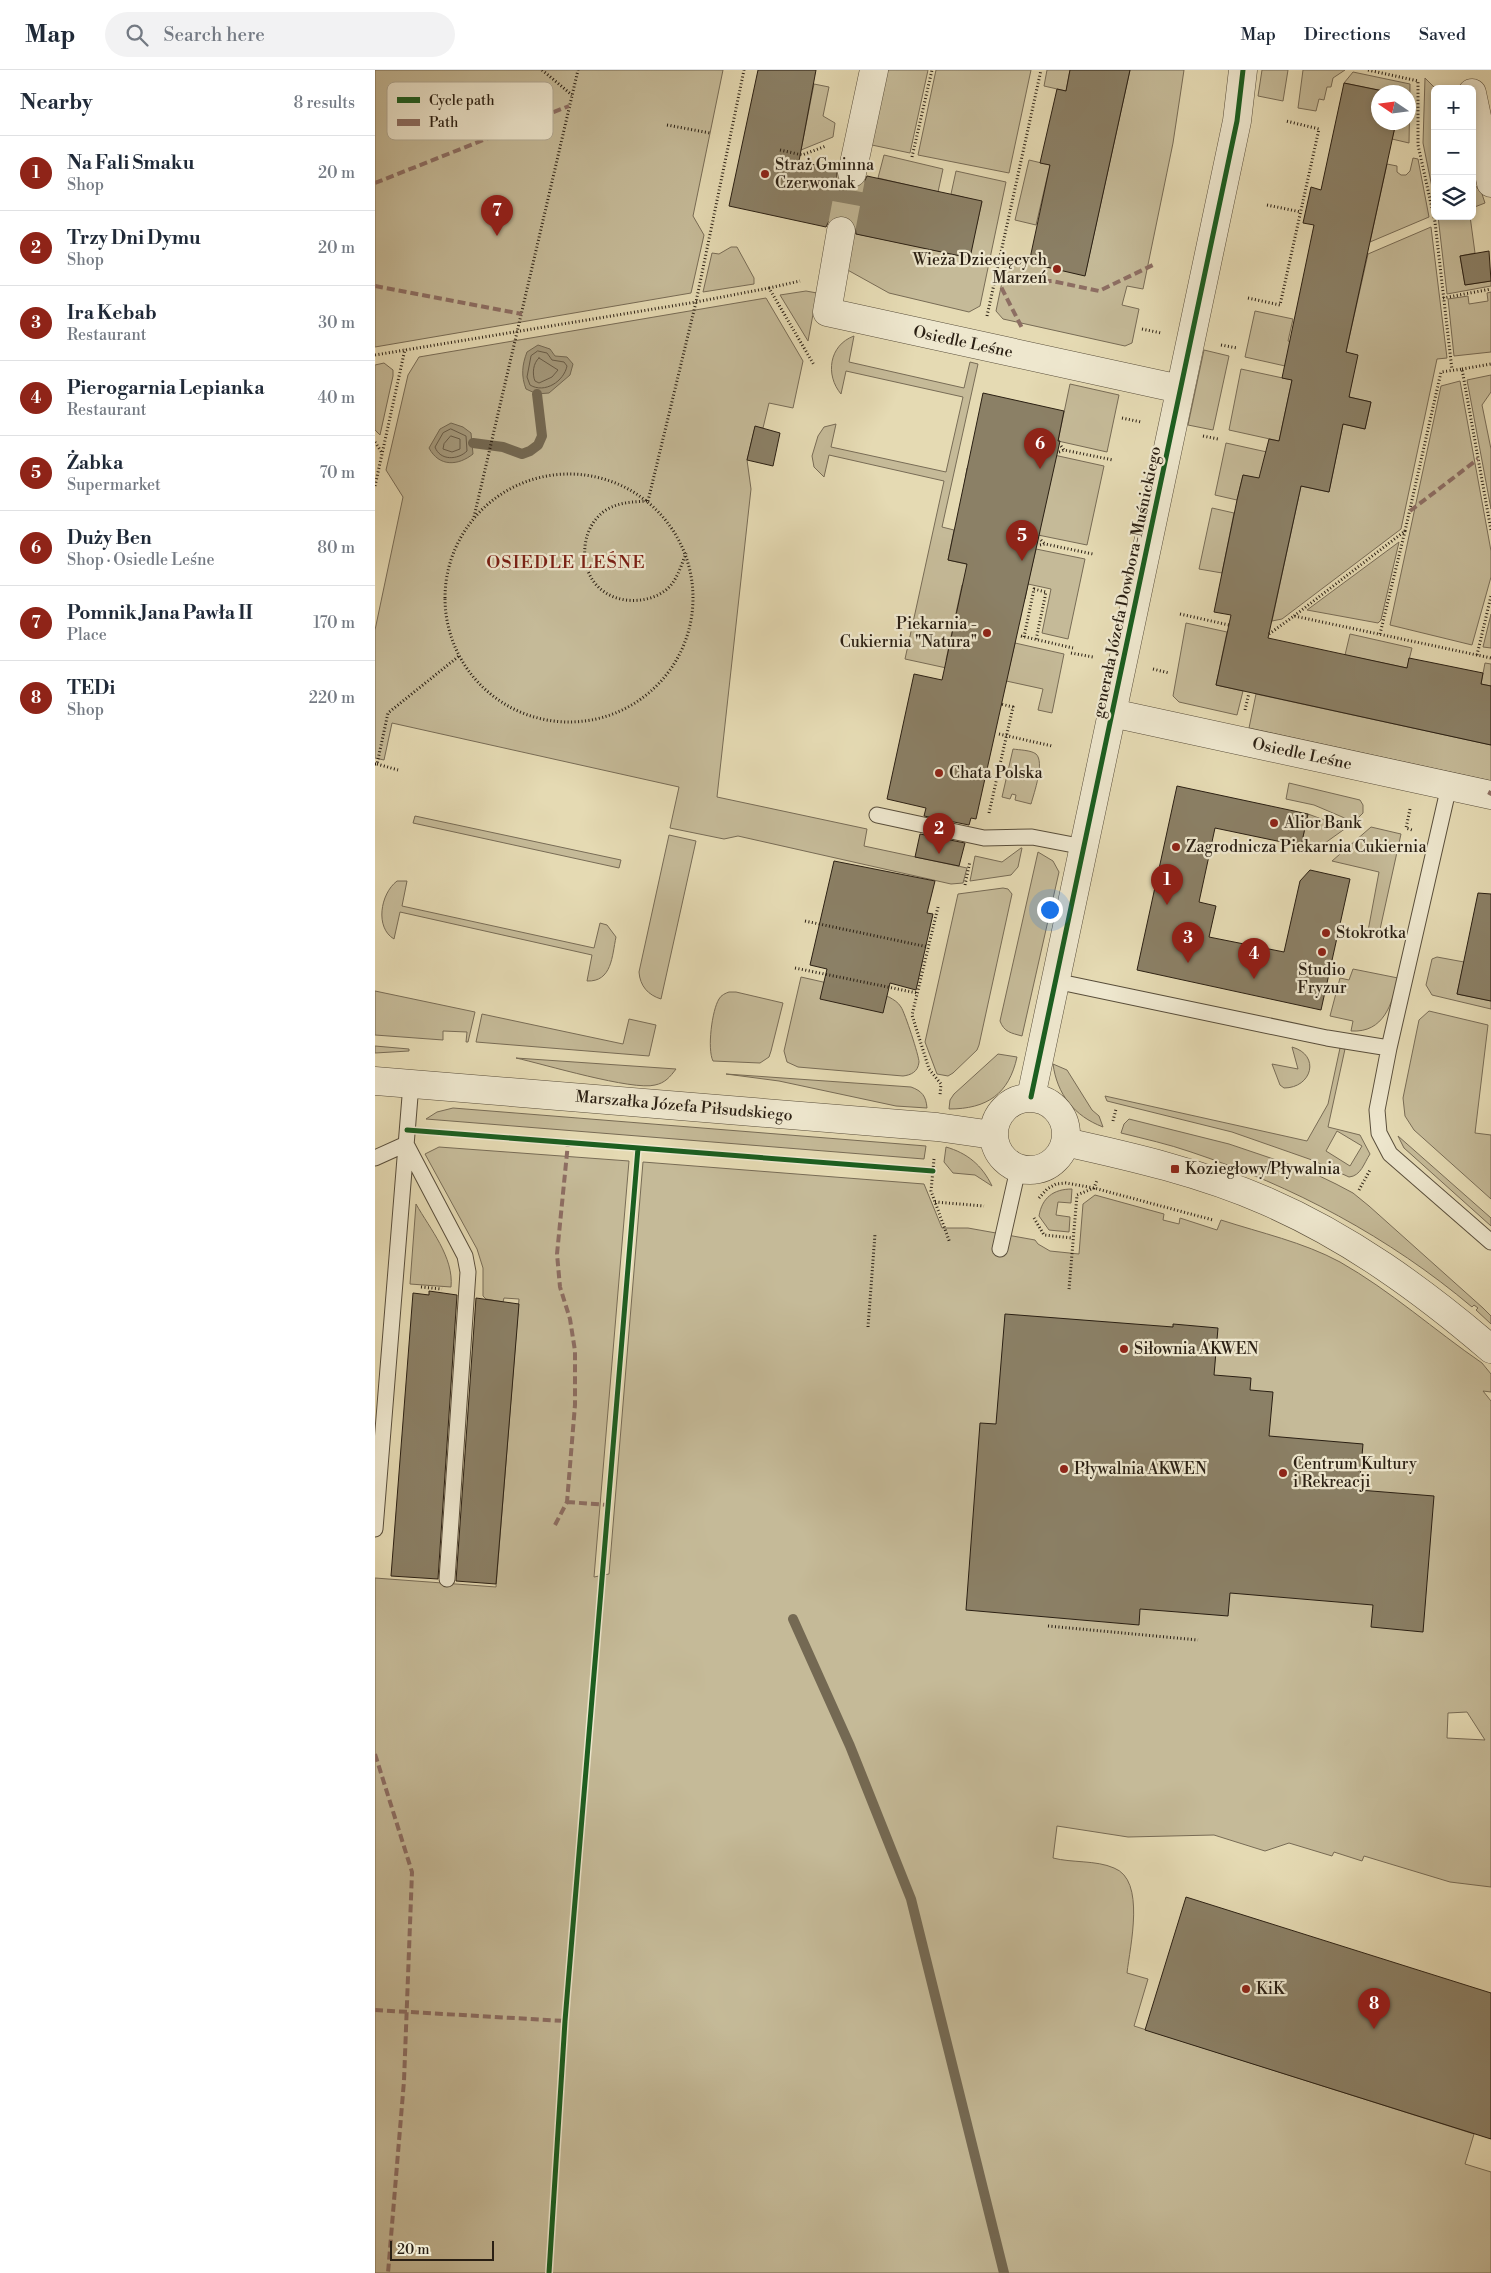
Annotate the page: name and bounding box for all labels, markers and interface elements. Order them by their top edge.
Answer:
search box [105,12,455,57]
text: Map [25,20,75,50]
icon: search [123,21,151,49]
text: Search here [163,23,265,47]
text: Map [1240,23,1276,46]
text: Directions [1304,23,1391,46]
text: Saved [1419,23,1466,46]
legend [387,82,553,140]
north arrow [1371,85,1416,130]
map controls [1431,85,1476,220]
button: + [1431,85,1476,130]
text: Nearby [20,90,93,116]
text: Cycle path [429,92,495,110]
text: 8 results [293,93,355,113]
text: Path [429,114,459,132]
button: − [1431,130,1476,175]
text: Na Fali Smaku [67,151,195,175]
place label: Straż Gminna Czerwonak [775,155,875,193]
text: 1 [32,163,40,183]
text: 20 m [318,163,355,183]
marker: Straż Gminna Czerwonak [759,168,771,180]
text: Shop [67,175,104,195]
button: layers [1431,175,1476,220]
pin: 7 [481,195,513,236]
text: Trzy Dni Dymu [67,226,201,250]
text: 2 [31,238,41,258]
text: 20 m [318,238,355,258]
text: Shop [67,250,104,270]
place label: Wieża Dziecięcych Marzeń [912,250,1047,288]
marker: Wieża Dziecięcych Marzeń [1051,263,1063,275]
text: Ira Kebab [67,301,157,325]
text: 3 [31,313,41,333]
text: 30 m [318,313,355,333]
street label: Osiedle Leśne [911,322,1015,362]
text: Restaurant [67,325,146,345]
text: Pierogarnia Lepianka [67,376,265,400]
text: 4 [31,388,41,408]
text: 40 m [318,388,355,408]
text: Restaurant [67,400,146,420]
pin: 6 [1024,428,1056,469]
street label: generała Józefa Dowbora-Muśnickiego [1088,444,1166,720]
text: Żabka [67,451,123,475]
text: 5 [31,463,41,483]
text: 70 m [319,463,355,483]
text: Supermarket [67,475,161,495]
pin: 5 [1006,520,1038,561]
text: Duży Ben [67,526,152,550]
text: 6 [31,538,41,558]
text: 80 m [317,538,355,558]
text: Shop · Osiedle Leśne [67,550,215,570]
district label: OSIEDLE LEŚNE [486,551,646,574]
text: Pomnik Jana Pawła II [67,601,253,625]
text: 7 [31,613,41,633]
text: 170 m [313,613,355,633]
place label: Piekarnia - Cukiernia "Natura" [840,614,977,652]
text: Place [67,625,107,645]
marker: Piekarnia - Cukiernia "Natura" [981,627,993,639]
text: TEDi [67,676,115,700]
text: 8 [31,688,41,708]
text: 220 m [309,688,355,708]
text: Shop [67,700,104,720]
street label: Osiedle Leśne [1250,734,1354,774]
place label: Chata Polska [949,763,1043,783]
marker: Chata Polska [933,767,945,779]
pin: 2 [923,813,955,854]
place label: Alior Bank [1283,813,1363,833]
marker: Alior Bank [1268,817,1280,829]
place label: Zagrodnicza Piekarnia Cukiernia [1186,837,1427,857]
marker: Zagrodnicza Piekarnia Cukiernia [1170,841,1182,853]
pin: 1 [1151,864,1183,905]
your location [1037,897,1063,923]
pin: 3 [1172,922,1204,963]
place label: Stokrotka [1336,923,1407,943]
marker: Stokrotka [1320,927,1332,939]
pin: 4 [1238,938,1270,979]
marker: Studio Fryzur [1316,946,1328,958]
place label: Studio Fryzur [1297,960,1347,998]
street label: Marszałka Józefa Piłsudskiego [575,1087,793,1125]
place label: Koziegłowy/Pływalnia [1185,1159,1341,1179]
marker: Koziegłowy/Pływalnia [1169,1163,1181,1175]
place label: Siłownia AKWEN [1134,1339,1258,1359]
marker: Siłownia AKWEN [1118,1343,1130,1355]
place label: Centrum Kultury i Rekreacji [1293,1454,1417,1492]
place label: Pływalnia AKWEN [1074,1459,1207,1479]
marker: Pływalnia AKWEN [1058,1463,1070,1475]
marker: Centrum Kultury i Rekreacji [1277,1467,1289,1479]
place label: KiK [1256,1979,1286,1999]
marker: KiK [1240,1983,1252,1995]
pin: 8 [1358,1988,1390,2029]
scale bar [390,2238,494,2261]
text: 20 m [397,2241,429,2259]

